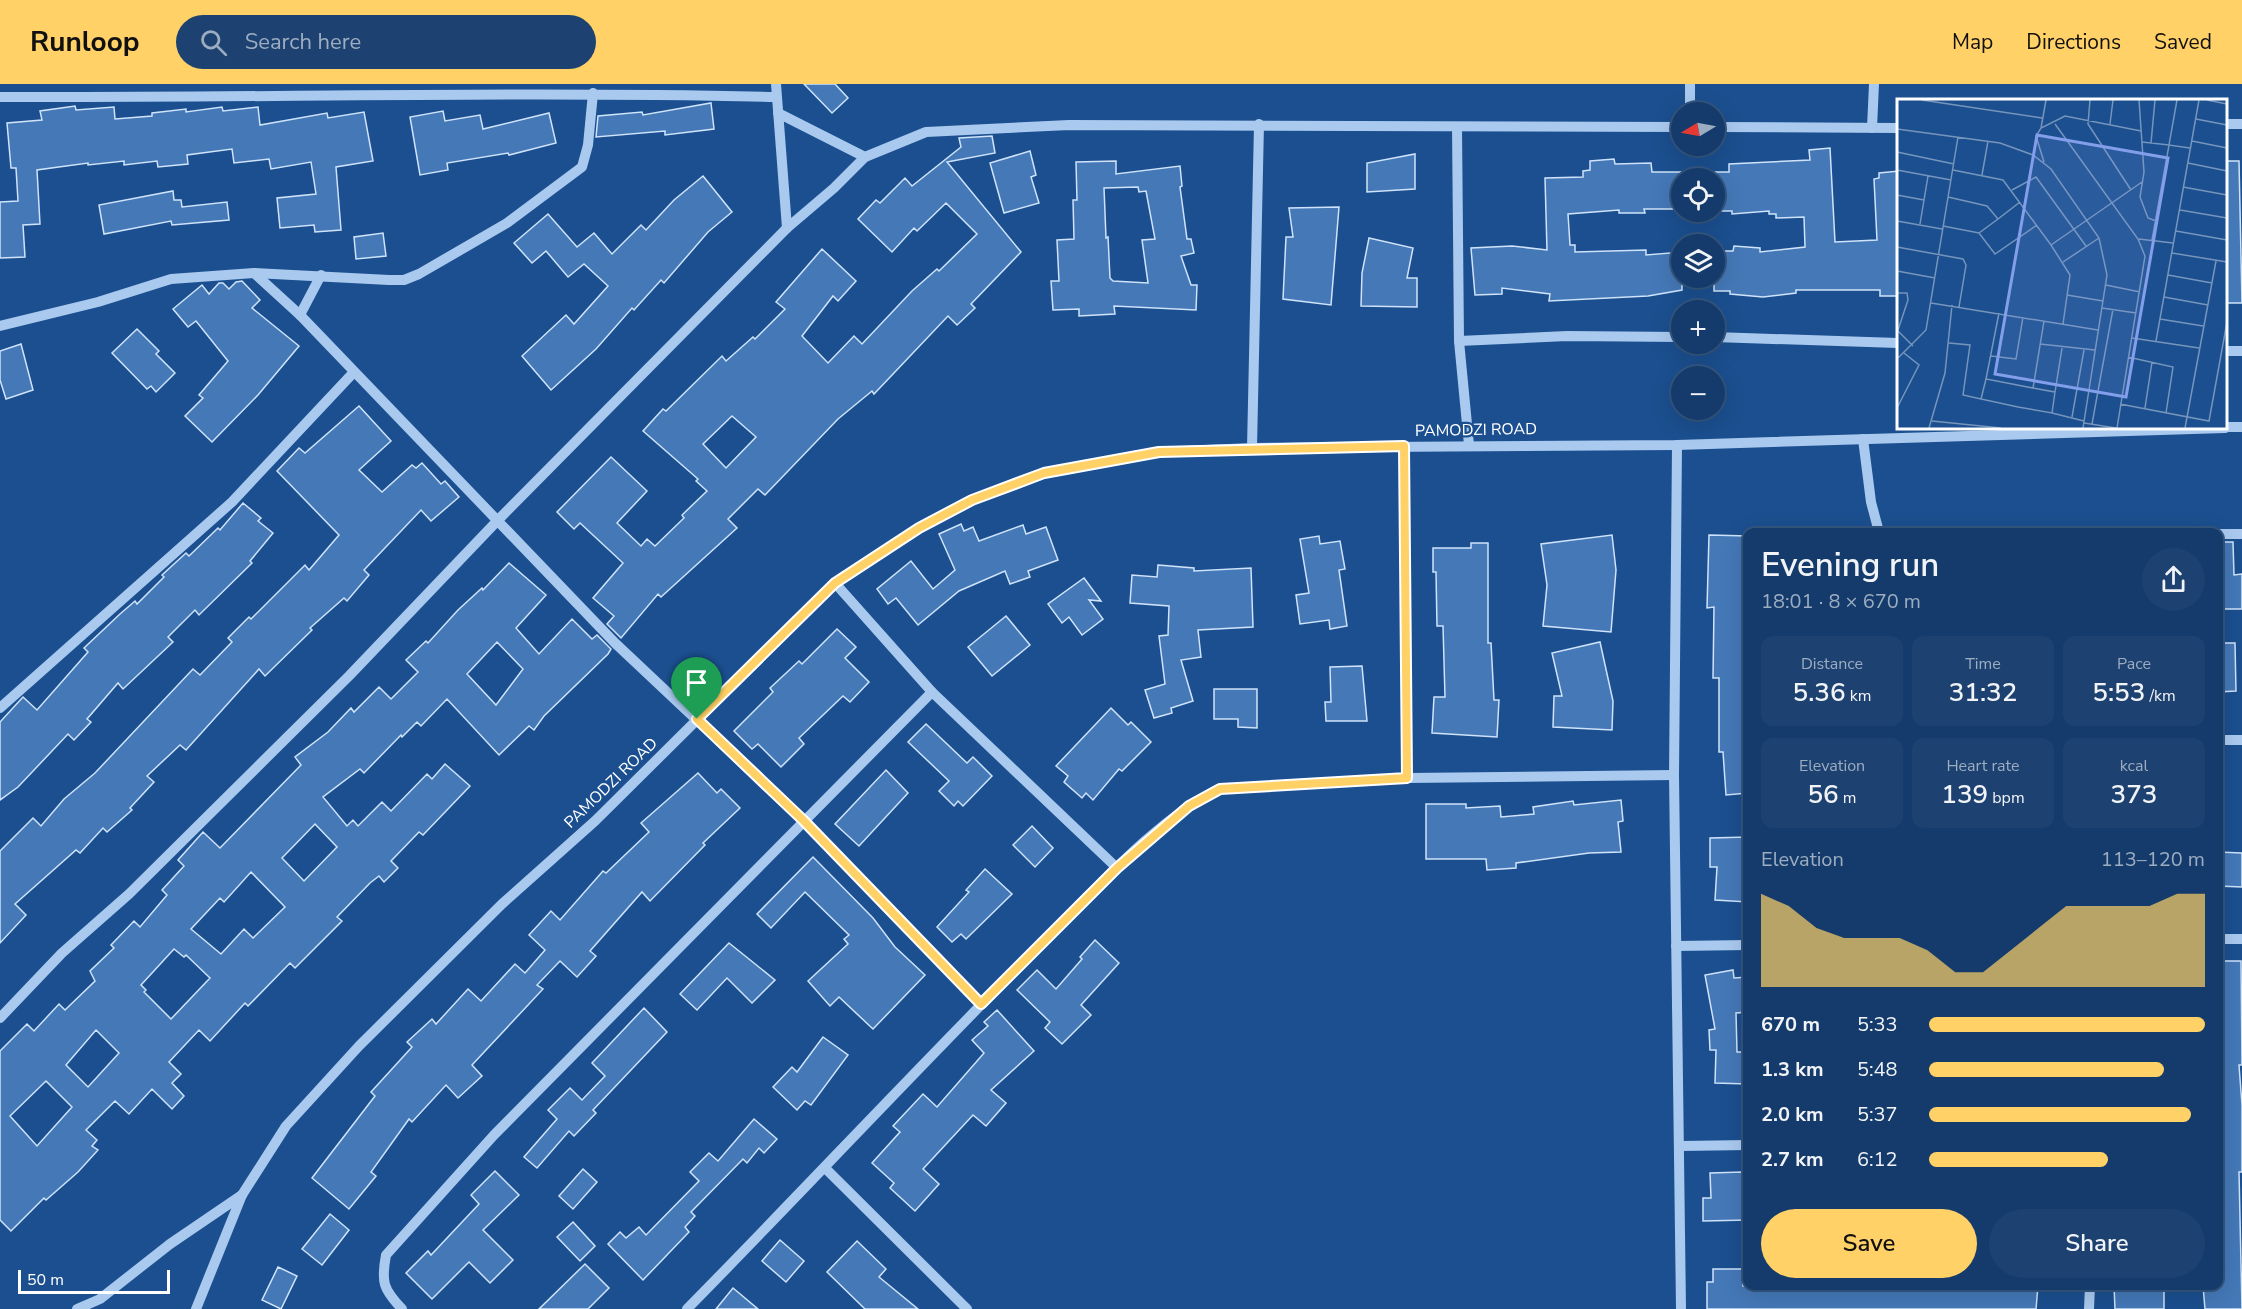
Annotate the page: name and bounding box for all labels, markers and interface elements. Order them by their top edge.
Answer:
search box [176,15,596,69]
text: Runloop [30,23,140,61]
icon: search [197,26,230,59]
text: Search here [245,27,361,57]
text: Map [1952,28,1993,56]
text: Directions [2026,28,2121,56]
text: Saved [2154,28,2212,56]
inset map [1897,99,2227,429]
north arrow [1671,102,1725,156]
map controls [1671,102,1725,420]
button: locate [1671,168,1725,222]
button: layers [1671,234,1725,288]
button: + [1671,300,1725,354]
button: − [1671,366,1725,420]
street label: PAMODZI ROAD [1415,418,1537,442]
text: Evening run [1761,543,1939,588]
button: share [2142,548,2205,611]
text: 18:01 · 8 × 670 m [1761,588,1921,615]
text: Distance [1801,653,1863,675]
text: Time [1965,653,2001,675]
text: Pace [2117,653,2151,675]
pin [671,657,722,719]
icon: arrive [680,666,713,699]
text: 5.36 [1793,675,1846,710]
text: 31:32 [1949,675,2017,710]
text: 5:53 [2092,675,2145,710]
text: km [1846,685,1871,707]
text: /km [2145,685,2176,707]
street label: PAMODZI ROAD [559,733,663,833]
text: Elevation [1799,755,1865,777]
text: Heart rate [1946,755,2020,777]
text: kcal [2120,755,2148,777]
text: 56 [1807,777,1839,812]
text: 139 [1941,777,1988,812]
text: 373 [2111,777,2157,812]
text: m [1839,787,1857,809]
text: bpm [1988,787,2025,809]
text: Elevation [1761,846,1844,873]
text: 113–120 m [2101,846,2205,873]
text: 670 m [1761,1011,1820,1038]
text: 5:33 [1857,1011,1898,1038]
text: 1.3 km [1761,1056,1824,1083]
text: 5:48 [1857,1056,1898,1083]
text: 2.0 km [1761,1101,1824,1128]
text: 5:37 [1857,1101,1898,1128]
text: 2.7 km [1761,1146,1824,1173]
text: 6:12 [1857,1146,1898,1173]
button: Save [1761,1209,1977,1278]
button: Share [1989,1209,2205,1278]
scale bar [18,1267,170,1294]
text: 50 m [27,1269,64,1291]

